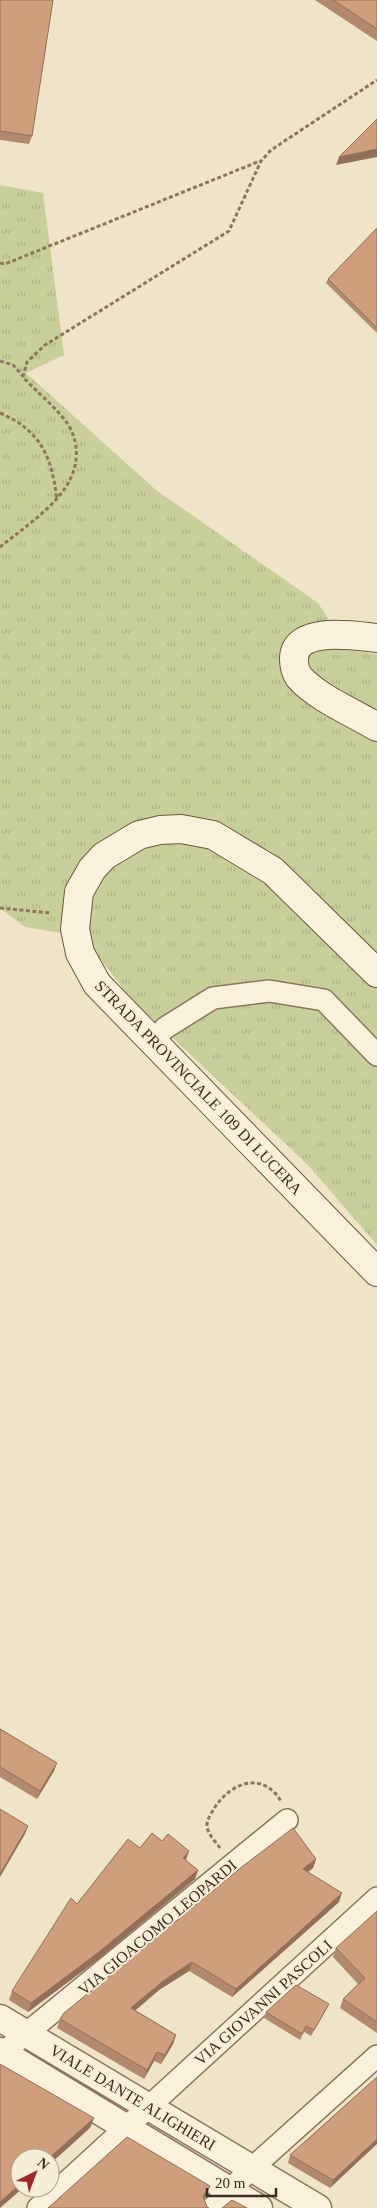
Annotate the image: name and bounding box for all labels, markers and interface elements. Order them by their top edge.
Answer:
street label: STRADA PROVINCIALE 109 DI LUCERA [92,977,306,1198]
street label: VIA GIOACOMO LEOPARDI [75,1856,240,1999]
street label: VIA GIOVANNI PASCOLI [191,1936,335,2068]
street label: VIALE DANTE ALIGHIERI [47,2041,219,2154]
north arrow [10,2148,60,2198]
text: N [35,2155,52,2173]
scale bar [207,2166,276,2198]
text: 20 m [215,2175,246,2191]

